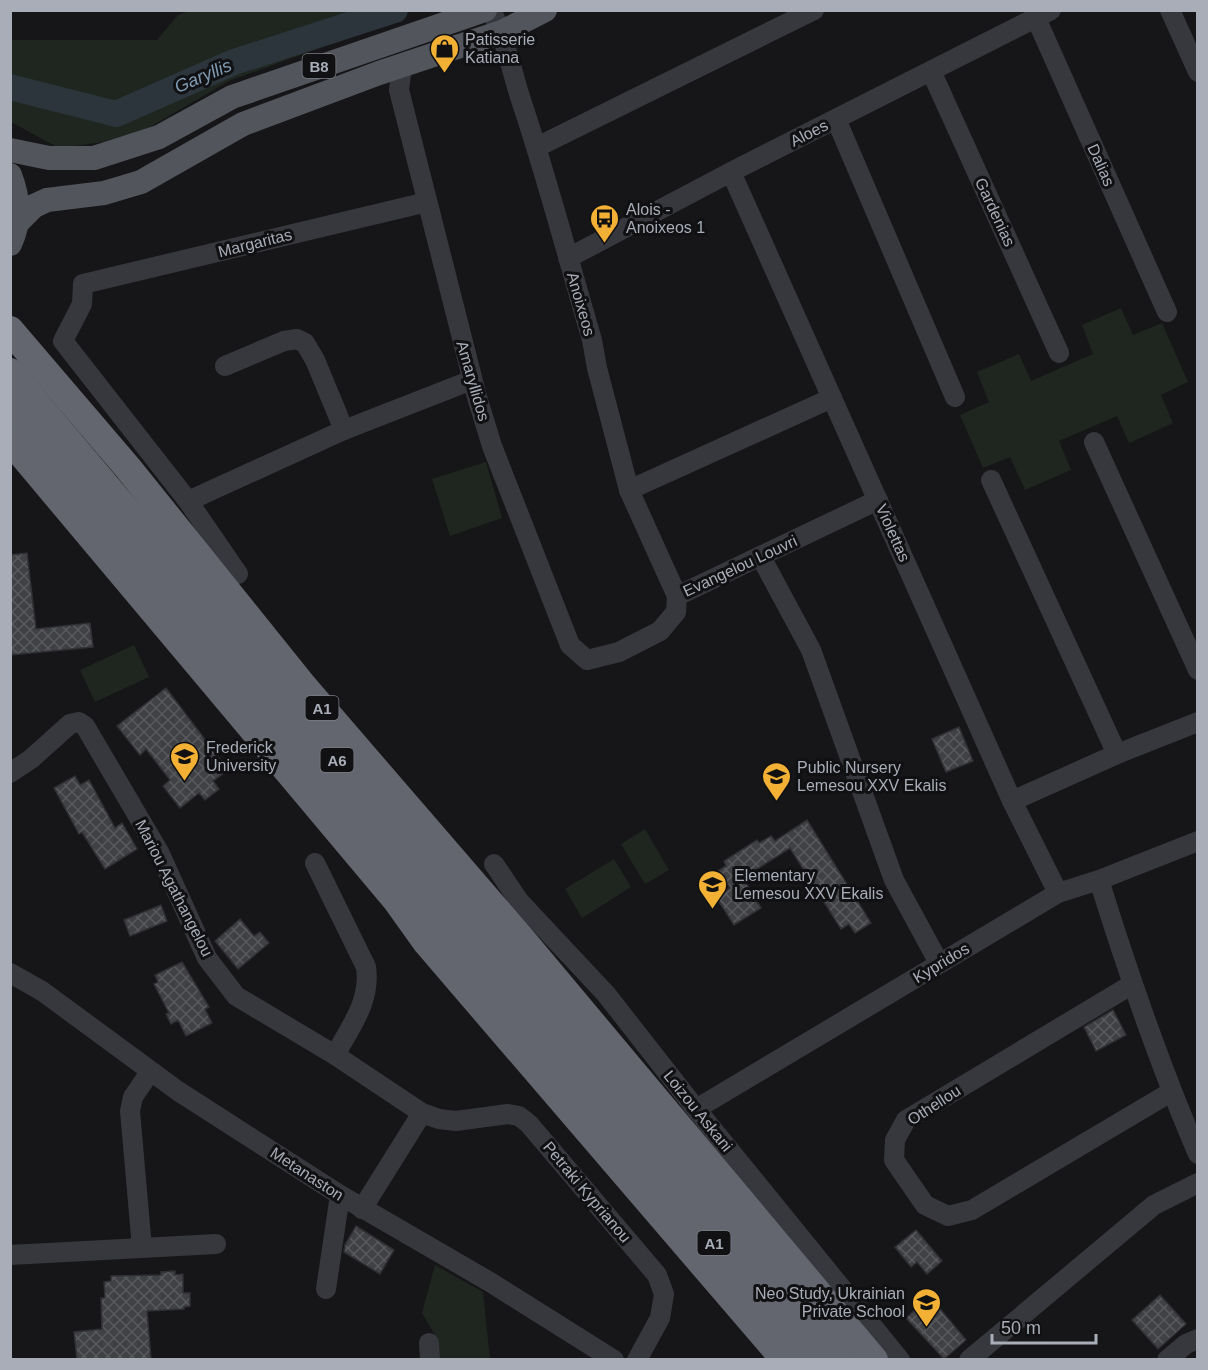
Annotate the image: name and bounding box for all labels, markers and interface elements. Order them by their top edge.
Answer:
place label: Patisserie Katiana [465,31,535,66]
shop icon: Patisserie Katiana [428,32,460,74]
road number: B8 [302,54,336,78]
water label: Garyllis [171,55,235,97]
street label: Aloes [787,116,831,150]
street label: Dalias [1084,141,1118,189]
street label: Gardenias [972,175,1018,249]
place label: Alois - Anoixeos 1 [626,201,705,236]
bus stop icon: Alois - Anoixeos 1 [589,202,621,244]
street label: Margaritas [216,226,294,260]
street label: Anoixeos [564,270,598,338]
street label: Amaryllidos [453,339,493,423]
street label: Violettas [873,502,913,564]
street label: Evangelou Louvri [680,532,800,600]
road number: A1 [306,696,338,720]
place label: Frederick University [206,739,276,774]
school or university icon: Frederick University [169,740,201,782]
road number: A6 [320,748,354,772]
place label: Public Nursery Lemesou XXV Ekalis [797,759,946,794]
school or university icon: Public Nursery Lemesou XXV Ekalis [760,760,792,802]
street label: Mariou Agathangelou [132,817,216,959]
place label: Elementary Lemesou XXV Ekalis [734,867,883,902]
school or university icon: Elementary Lemesou XXV Ekalis [697,868,729,910]
street label: Kypridos [910,940,972,986]
street label: Loizou Askani [660,1067,736,1155]
street label: Othellou [904,1082,964,1128]
street label: Petraki Kyprianou [540,1138,634,1246]
street label: Metanaston [267,1144,347,1204]
road number: A1 [698,1231,730,1255]
place label: Neo Study, Ukrainian Private School [755,1285,905,1320]
school or university icon: Neo Study, Ukrainian Private School [910,1286,942,1328]
scale bar [992,1307,1096,1345]
text: 50 m [1001,1318,1041,1338]

